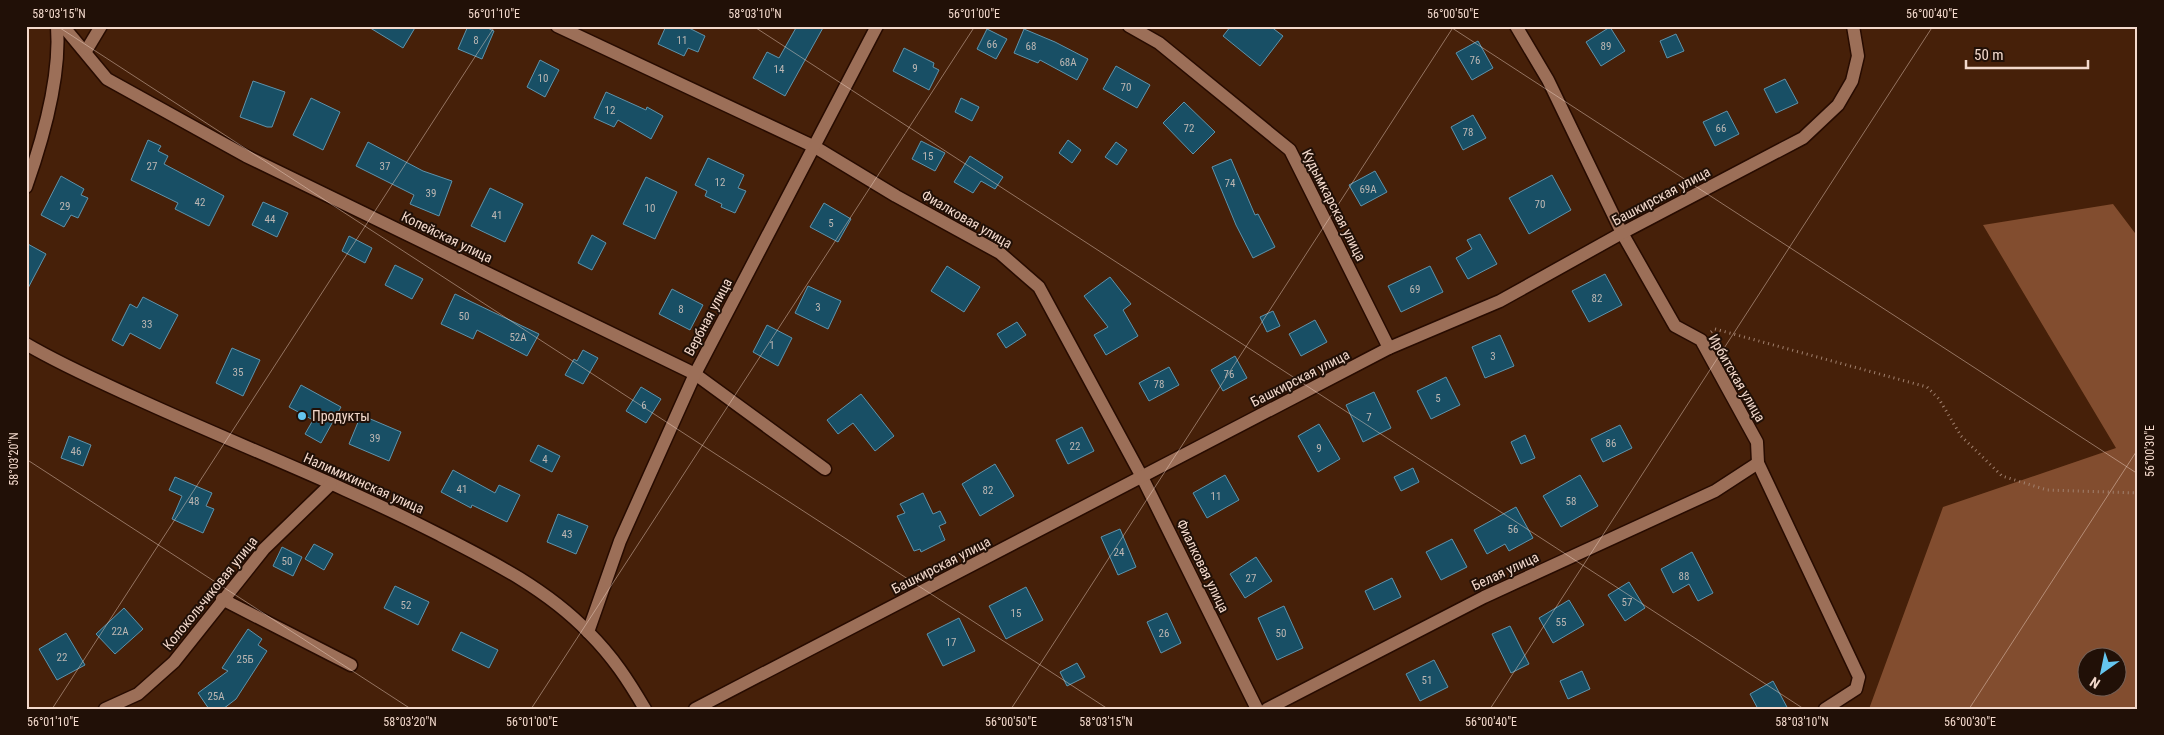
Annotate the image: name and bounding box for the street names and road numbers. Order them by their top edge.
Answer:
street label: Кудымкарская улица [1299,146,1369,264]
street label: Башкирская улица [1609,163,1713,229]
street label: Фиалковая улица [919,187,1015,251]
street label: Копейская улица [399,208,495,266]
street label: Вербная улица [681,276,735,358]
street label: Ирбитская улица [1705,331,1769,425]
street label: Башкирская улица [1248,346,1352,410]
street label: Налимихинская улица [301,449,427,517]
street label: Фиалковая улица [1174,517,1232,615]
street label: Колокольчиковая улица [159,533,261,653]
street label: Башкирская улица [889,533,993,597]
street label: Белая улица [1469,549,1541,593]

